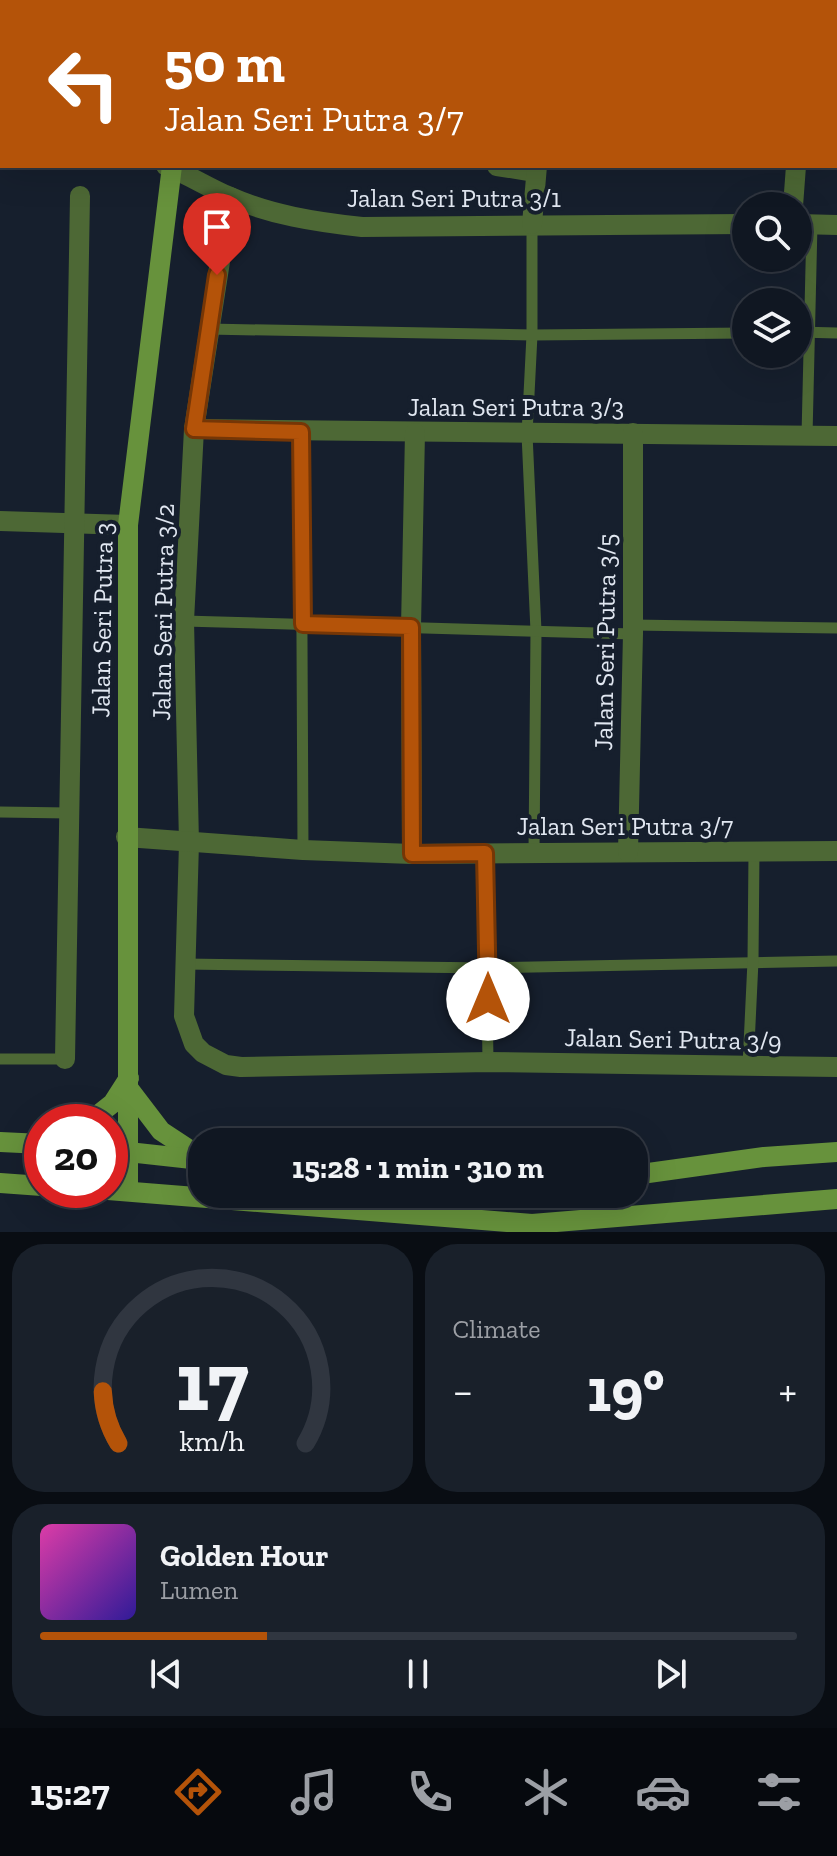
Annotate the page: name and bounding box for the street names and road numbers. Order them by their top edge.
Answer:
street label: Jalan Seri Putra 3/1 [347,182,561,214]
street label: Jalan Seri Putra 3/3 [408,391,624,423]
street label: Jalan Seri Putra 3/2 [145,503,181,721]
street label: Jalan Seri Putra 3 [84,522,120,718]
street label: Jalan Seri Putra 3/5 [587,533,623,751]
street label: Jalan Seri Putra 3/7 [517,810,733,842]
street label: Jalan Seri Putra 3/9 [564,1021,782,1057]

